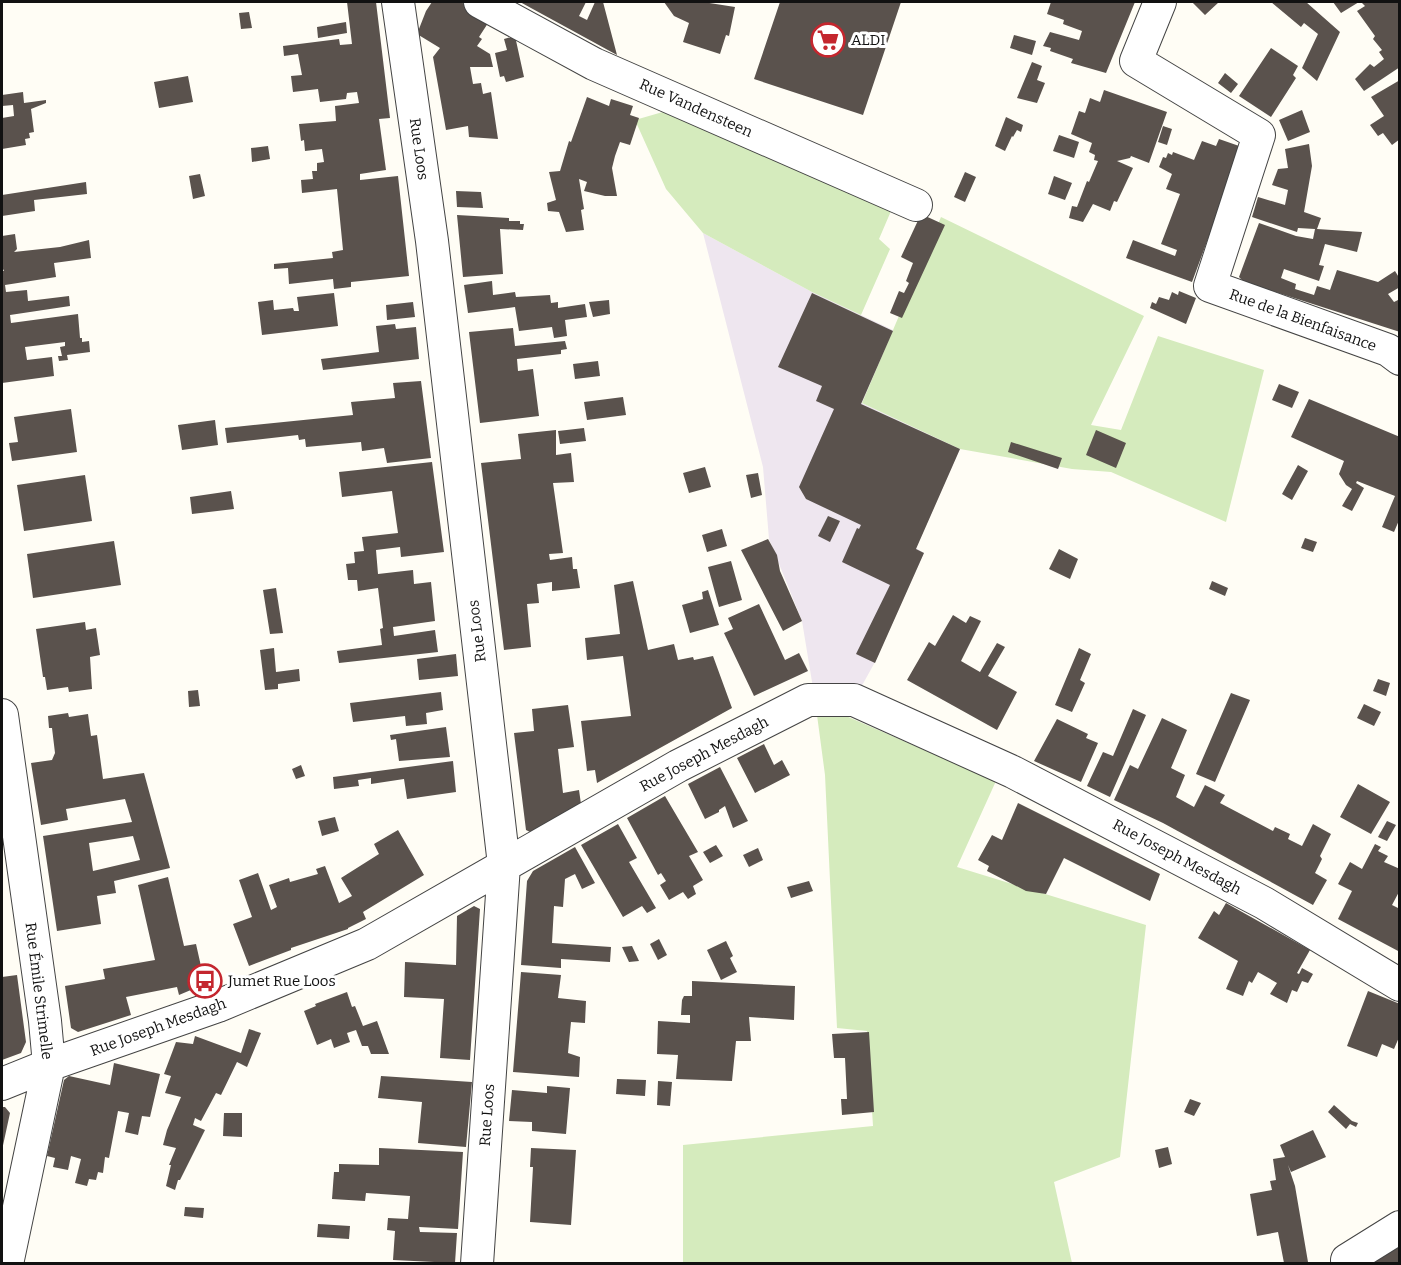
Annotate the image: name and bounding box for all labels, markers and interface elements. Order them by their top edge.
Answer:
supermarket icon: ALDI [810,22,846,58]
place label: ALDI [851,31,886,49]
street label: Rue Vandensteen [637,75,756,141]
street label: Rue Loos [406,117,432,181]
street label: Rue de la Bienfaisance [1227,285,1379,355]
street label: Rue Loos [464,599,490,663]
street label: Rue Joseph Mesdagh [637,712,772,796]
street label: Rue Joseph Mesdagh [1110,815,1245,899]
street label: Rue Émile Strimelle [22,921,56,1061]
bus stop icon: Jumet Rue Loos [187,963,223,999]
place label: Jumet Rue Loos [227,972,336,990]
street label: Rue Joseph Mesdagh [88,994,229,1060]
street label: Rue Loos [476,1083,498,1147]

